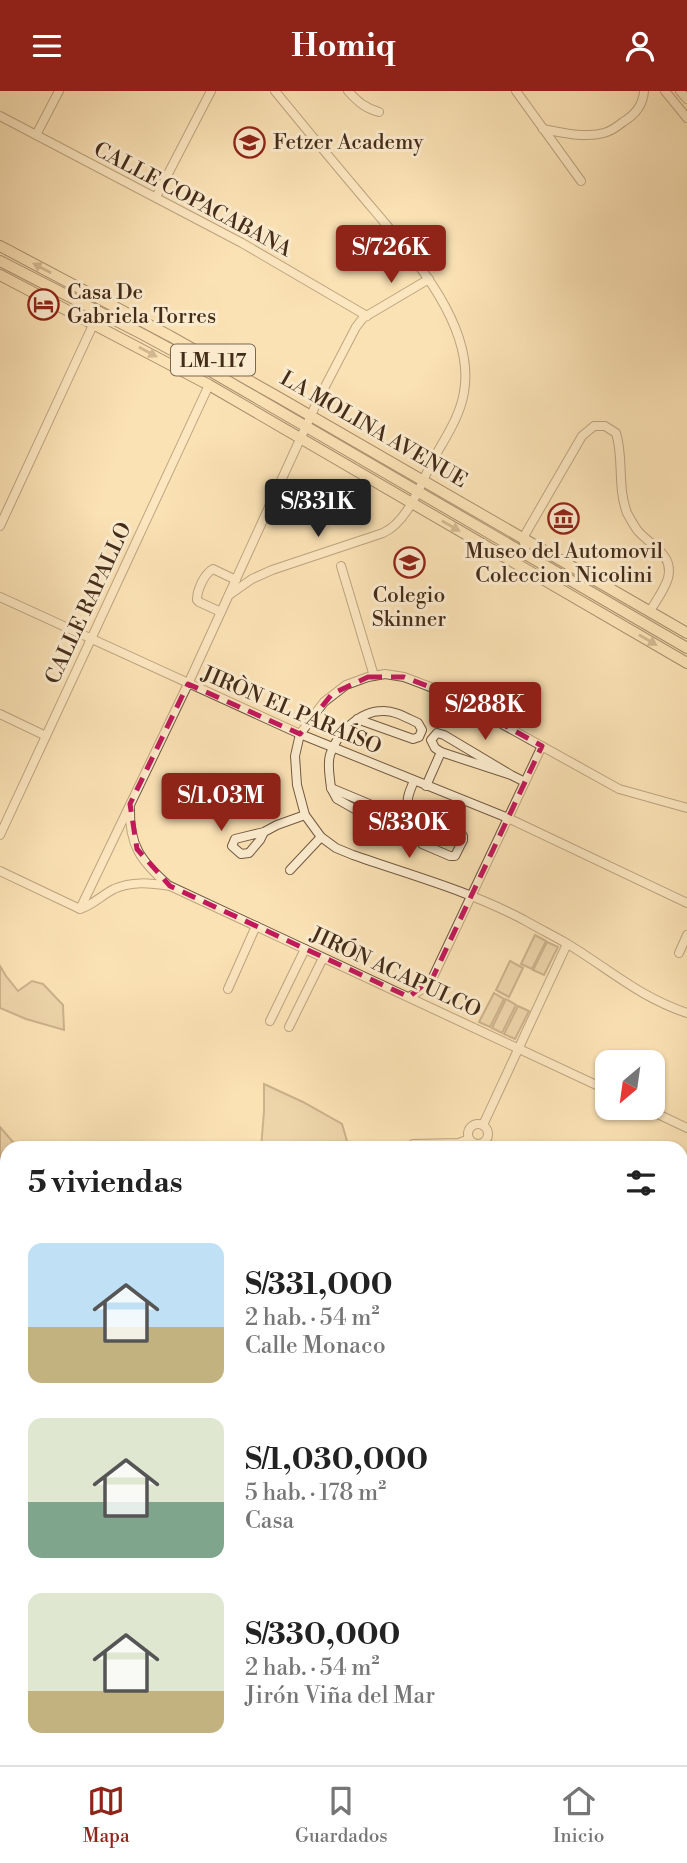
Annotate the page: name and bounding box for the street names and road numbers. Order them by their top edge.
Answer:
street label: CALLE COPACABANA [89,137,297,263]
road number: LM-117 [171,345,255,375]
street label: LA MOLINA AVENUE [275,366,472,494]
street label: CALLE RAPALLO [40,518,138,688]
street label: JIRÒN EL PARAÍSO [197,658,387,761]
street label: JIRÓN ACAPULCO [305,919,486,1024]

